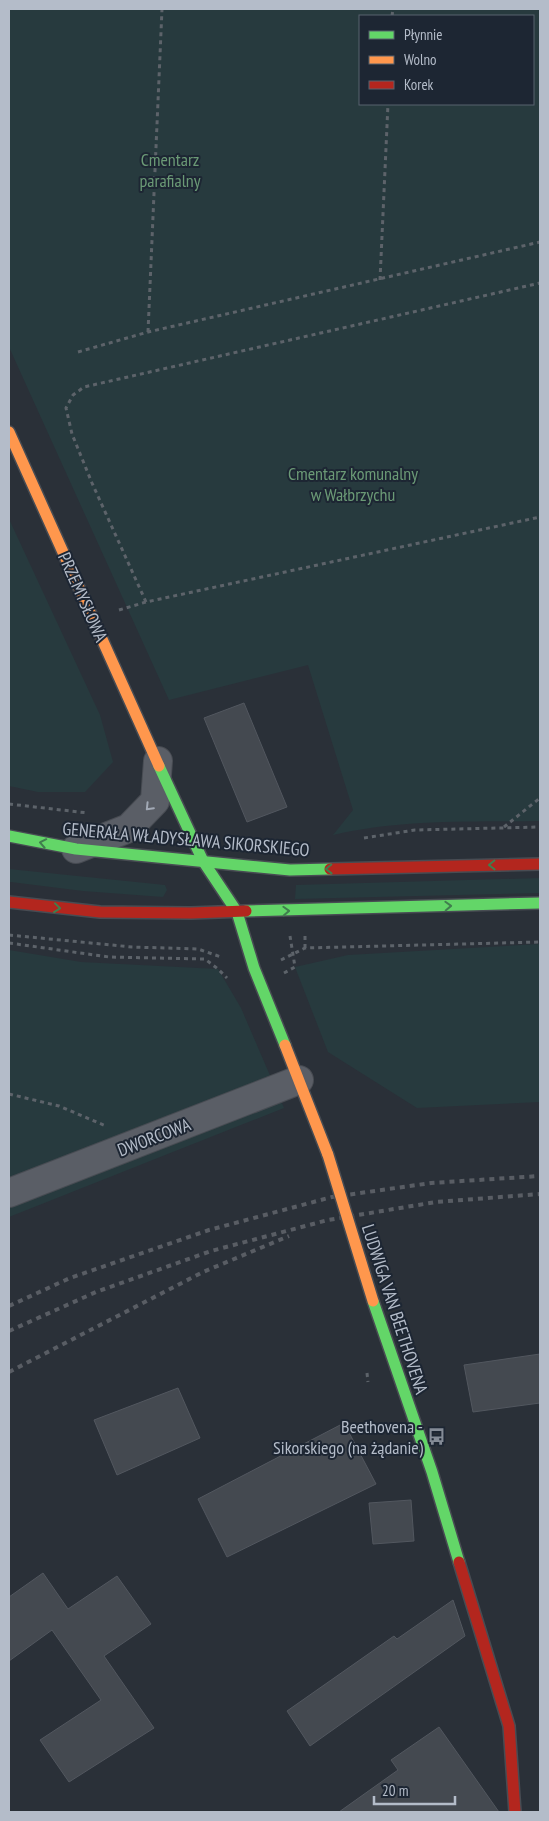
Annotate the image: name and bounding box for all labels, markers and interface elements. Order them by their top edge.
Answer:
legend [359,15,534,105]
text: Płynnie [404,25,443,44]
text: Wolno [404,50,437,69]
text: Korek [404,75,434,94]
park label: Cmentarz parafialny [139,148,201,192]
park label: Cmentarz komunalny w Wałbrzychu [288,462,418,506]
street label: PRZEMYSŁOWA [53,549,113,646]
one-way arrow [146,802,155,811]
street label: GENERAŁA WŁADYSŁAWA SIKORSKIEGO [61,817,311,861]
one-way arrow [38,838,47,848]
one-way arrow [487,860,495,871]
one-way arrow [325,864,332,874]
one-way arrow [444,900,452,911]
one-way arrow [53,902,61,913]
one-way arrow [282,905,290,916]
street label: DWORCOWA [114,1112,194,1161]
street label: LUDWIGA VAN BEETHOVENA [357,1221,433,1397]
place label: Beethovena - Sikorskiego (na żądanie) [273,1415,424,1459]
bus stop icon: Beethovena - Sikorskiego (na żądanie) [427,1426,447,1446]
scale bar [374,1774,455,1806]
text: 20 m [382,1781,408,1800]

